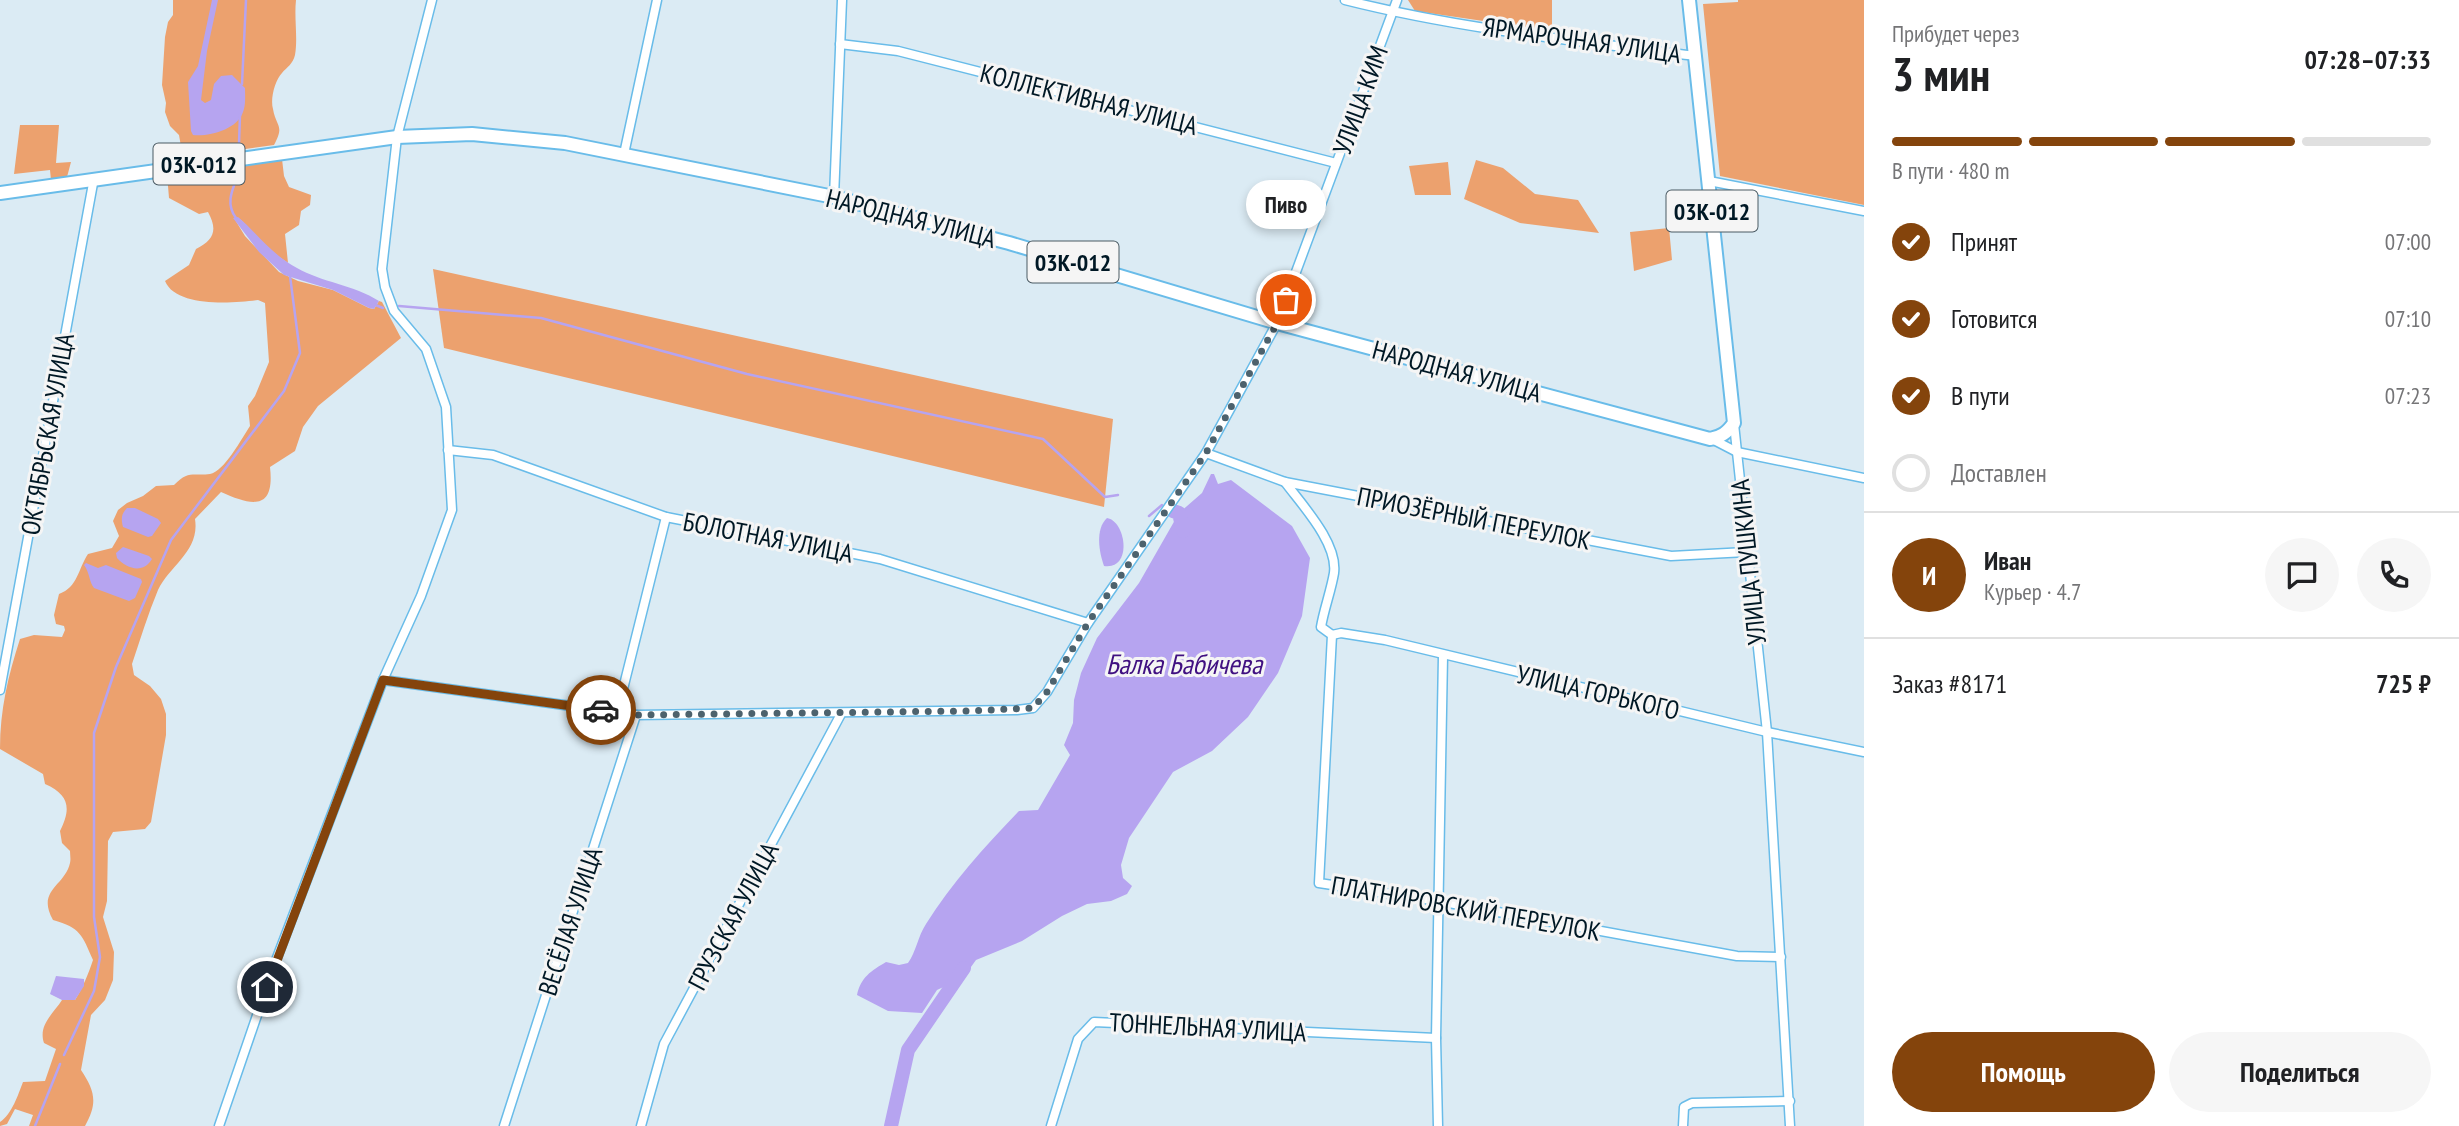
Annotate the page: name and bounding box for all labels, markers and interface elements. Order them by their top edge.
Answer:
street label: ЯРМАРОЧНАЯ УЛИЦА [1481,10,1684,70]
text: Прибудет через [1892,19,2020,48]
street label: УЛИЦА КИМ [1325,41,1395,159]
text: 07:28–07:33 [2304,43,2431,76]
text: 3 мин [1892,44,1990,104]
street label: КОЛЛЕКТИВНАЯ УЛИЦА [977,56,1202,142]
road number: 03К-012 [154,144,244,184]
text: В пути · 480 m [1892,156,2009,185]
street label: НАРОДНАЯ УЛИЦА [823,181,1000,255]
callout: Пиво [1246,181,1326,230]
text: Пиво [1265,190,1307,219]
road number: 03К-012 [1666,190,1758,232]
icon: check [1892,223,1930,261]
text: Принят [1951,225,2017,258]
text: 07:00 [2385,227,2431,256]
road number: 03К-012 [1028,242,1118,282]
pin [1256,270,1316,330]
icon: bag [1267,281,1305,319]
icon: check [1892,300,1930,338]
text: Готовится [1951,302,2037,335]
text: 07:10 [2385,304,2431,333]
street label: ОКТЯБРЬСКАЯ УЛИЦА [13,330,81,537]
street label: НАРОДНАЯ УЛИЦА [1369,333,1546,410]
icon: check [1892,377,1930,415]
text: В пути [1951,379,2010,412]
text: 07:23 [2385,381,2431,410]
text: Доставлен [1951,456,2047,489]
street label: УЛИЦА ПУШКИНА [1723,477,1773,647]
street label: ПРИОЗЁРНЫЙ ПЕРЕУЛОК [1355,479,1594,557]
street label: БОЛОТНАЯ УЛИЦА [680,504,856,570]
button: chat [2265,538,2339,612]
button: phone [2357,538,2431,612]
text: Иван [1984,544,2031,577]
text: И [1922,559,1936,592]
text: Курьер · 4.7 [1984,577,2081,606]
water label: Балка Бабичева [1106,645,1264,682]
street label: УЛИЦА ГОРЬКОГО [1513,657,1683,727]
text: Заказ #8171 [1892,667,2007,700]
text: 725 ₽ [2376,667,2431,700]
courier [566,675,636,745]
icon: car [582,691,620,729]
street label: ГРУЗСКАЯ УЛИЦА [680,836,786,996]
street label: ВЕСЁЛАЯ УЛИЦА [531,842,610,999]
street label: ПЛАТНИРОВСКИЙ ПЕРЕУЛОК [1329,868,1603,948]
pin [237,957,297,1017]
icon: home [248,968,286,1006]
street label: ТОННЕЛЬНАЯ УЛИЦА [1109,1005,1308,1049]
button: Помощь [1892,1032,2155,1112]
button: Поделиться [2169,1032,2431,1112]

